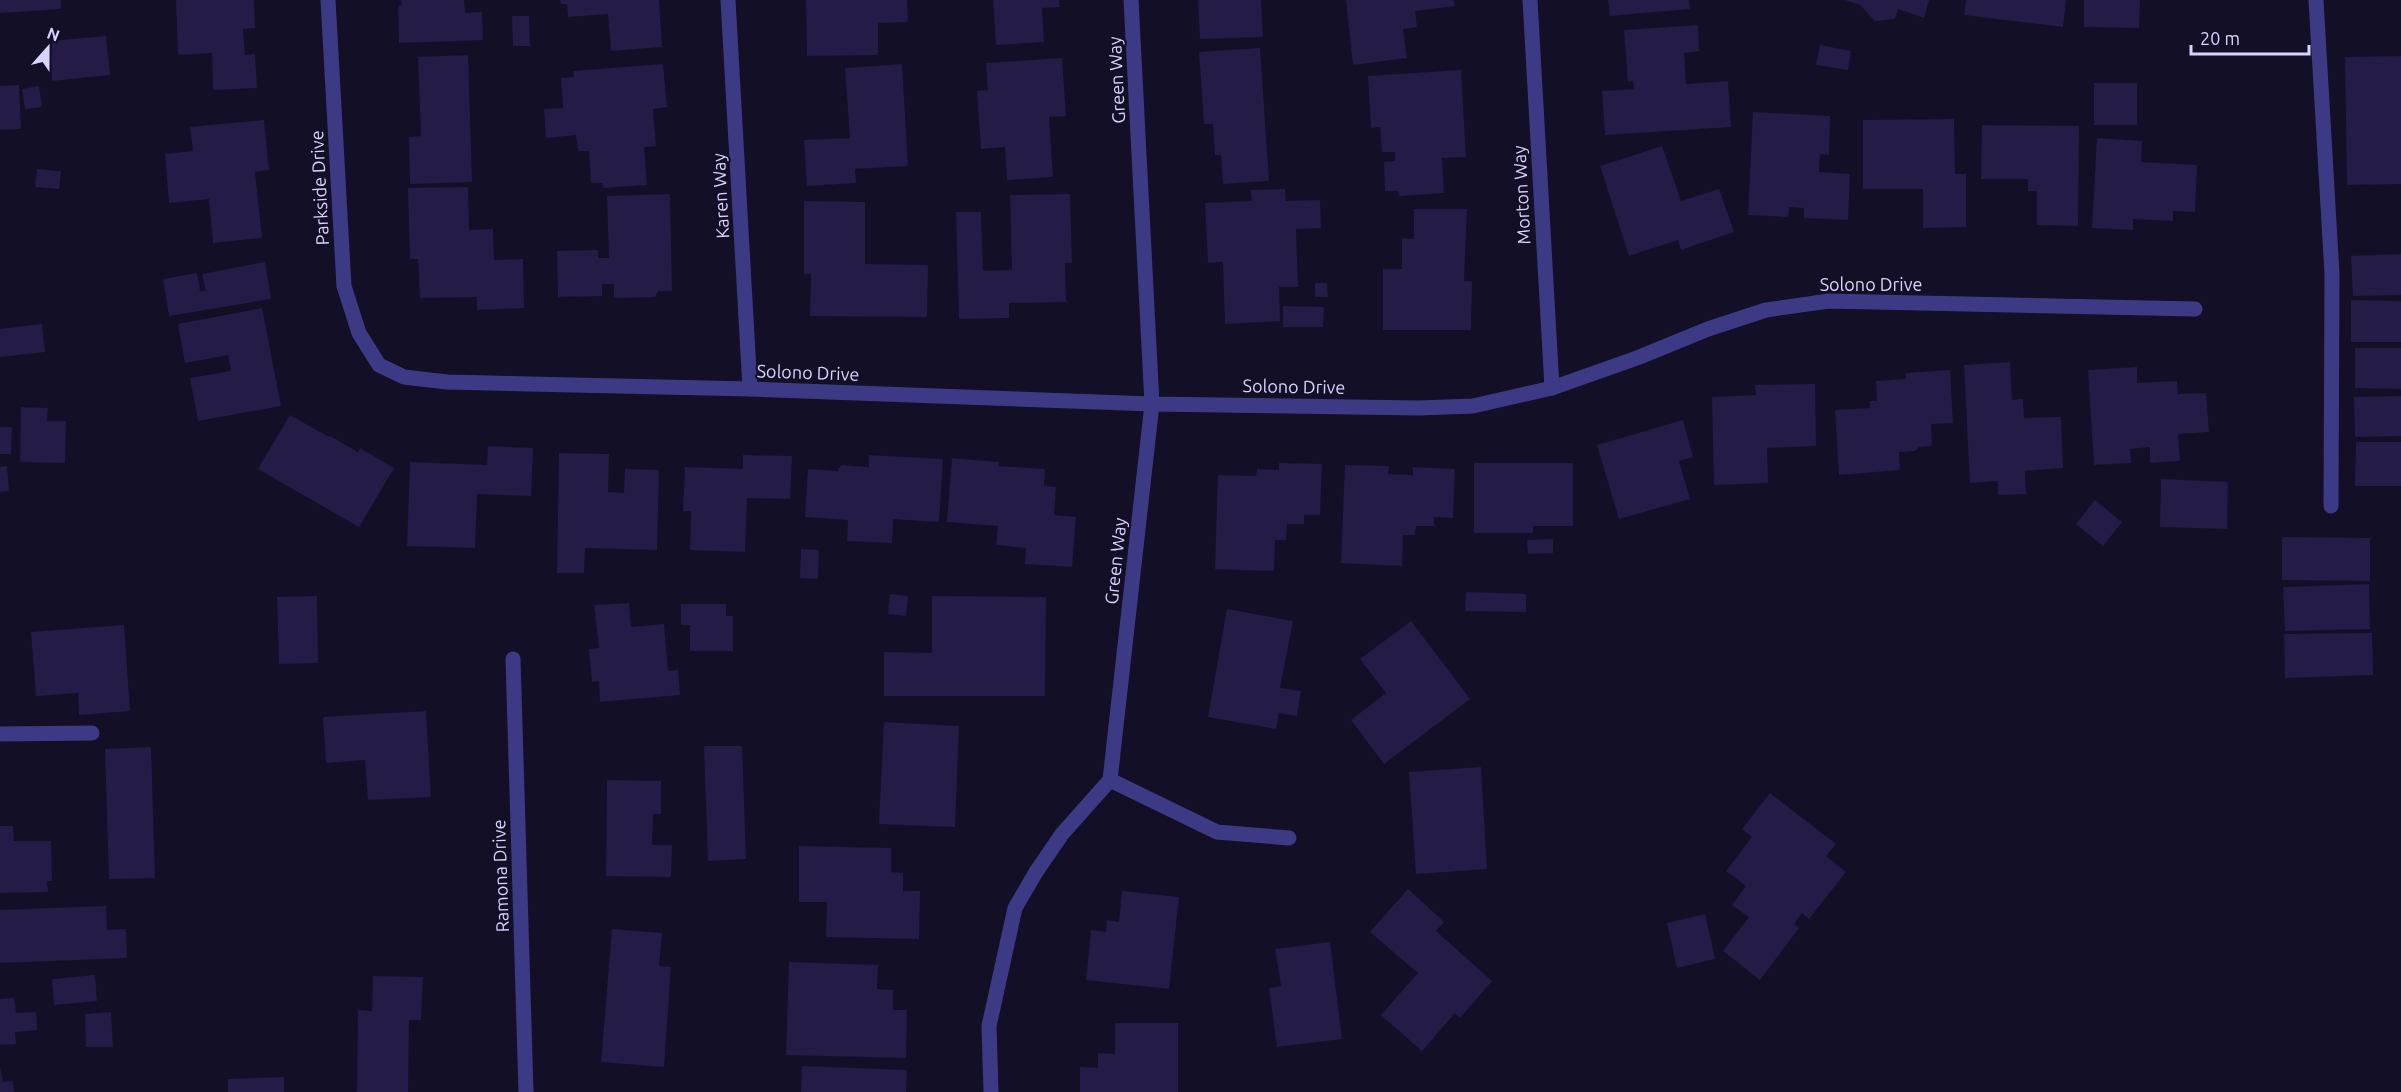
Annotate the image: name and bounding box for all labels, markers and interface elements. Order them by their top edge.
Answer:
north arrow [18,18,78,78]
scale bar [2191,18,2310,56]
text: N [45,23,62,45]
text: 20 m [2200,28,2240,48]
street label: Green Way [1104,36,1128,124]
street label: Parkside Drive [306,130,332,246]
street label: Morton Way [1508,145,1534,245]
street label: Karen Way [708,152,732,239]
street label: Solono Drive [1820,274,1922,294]
street label: Solono Drive [756,360,860,384]
street label: Solono Drive [1242,375,1346,397]
street label: Green Way [1100,516,1130,605]
street label: Ramona Drive [488,819,512,933]

